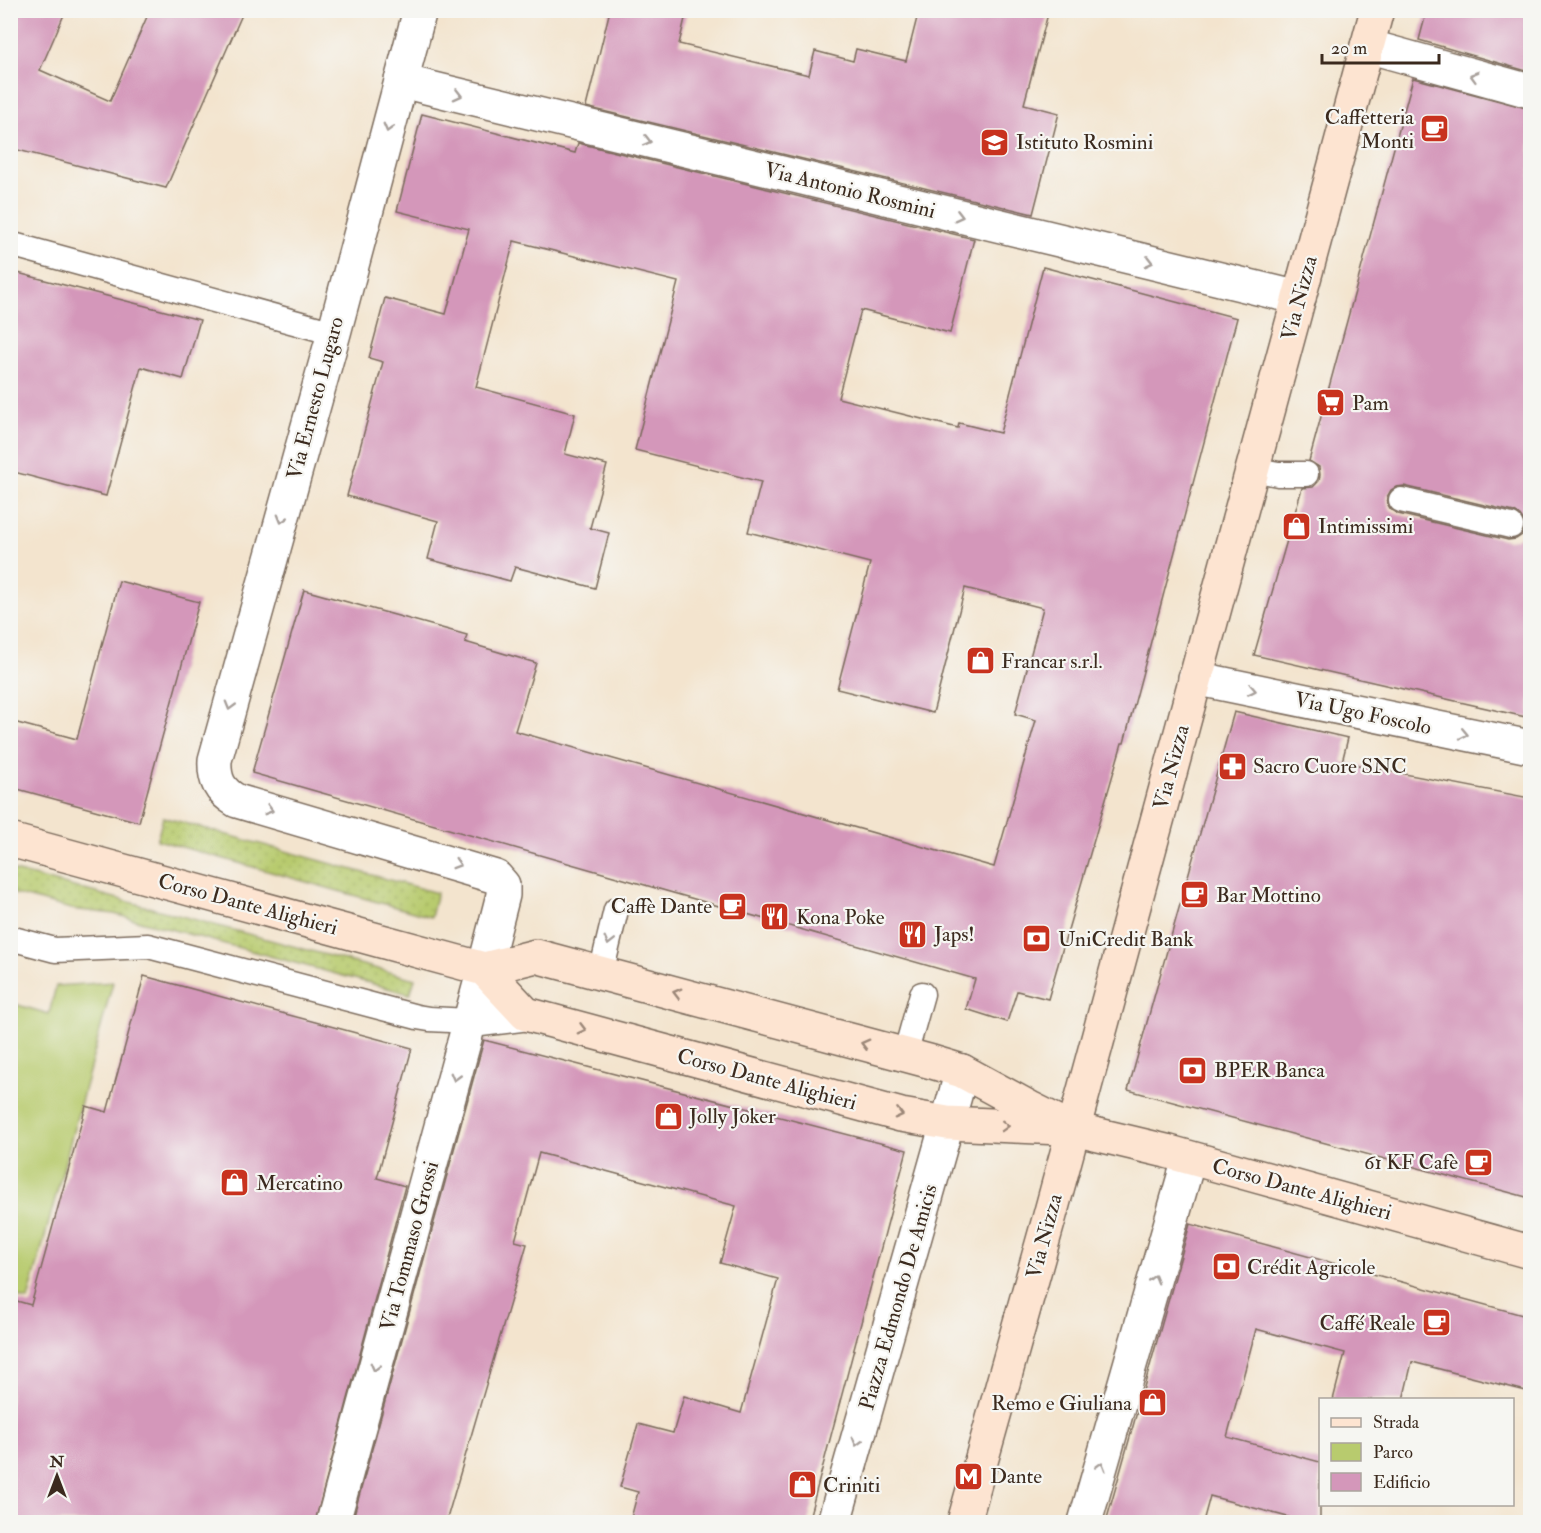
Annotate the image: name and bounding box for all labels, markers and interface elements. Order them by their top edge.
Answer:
scale bar [1322,27,1439,65]
text: 20 m [1331,37,1367,60]
one-way arrow [1469,71,1480,83]
one-way arrow [452,88,462,101]
place label: Caffetteria Monti [1325,104,1414,155]
cafe icon: Caffetteria Monti [1419,113,1451,145]
one-way arrow [383,123,396,133]
school or university icon: Istituto Rosmini [979,126,1011,158]
place label: Istituto Rosmini [1016,129,1154,156]
one-way arrow [642,133,652,146]
street label: Via Antonio Rosmini [761,156,939,225]
one-way arrow [954,209,964,222]
street label: Via Nizza [1275,252,1324,343]
one-way arrow [1144,254,1154,267]
street label: Via Ernesto Lugaro [281,314,350,482]
supermarket icon: Pam [1315,387,1347,419]
place label: Pam [1352,390,1389,417]
shop icon: Intimissimi [1281,510,1313,542]
one-way arrow [277,513,289,523]
place label: Intimissimi [1318,513,1414,540]
shop icon: Francar s.r.l. [964,645,996,677]
place label: Francar s.r.l. [1001,648,1103,675]
one-way arrow [1247,683,1257,696]
street label: Via Ugo Foscolo [1292,686,1434,741]
one-way arrow [224,701,237,711]
street label: Via Nizza [1147,721,1196,812]
one-way arrow [1459,727,1469,740]
pharmacy icon: Sacro Cuore SNC [1216,750,1248,782]
place label: Sacro Cuore SNC [1253,753,1407,780]
one-way arrow [264,803,274,816]
one-way arrow [451,857,462,869]
street label: Corso Dante Alighieri [155,868,341,942]
cafe icon: Bar Mottino [1179,879,1211,911]
place label: Bar Mottino [1216,882,1321,909]
cafe icon: Caffè Dante [717,890,749,922]
place label: Caffè Dante [611,893,712,920]
restaurant icon: Kona Poke [759,901,791,933]
place label: Kona Poke [796,904,885,931]
restaurant icon: Japs! [897,918,929,950]
place label: Japs! [933,921,974,948]
bank icon: UniCredit Bank [1021,923,1053,955]
place label: UniCredit Bank [1058,926,1193,953]
one-way arrow [603,936,616,946]
one-way arrow [672,988,682,1001]
one-way arrow [577,1021,587,1034]
one-way arrow [861,1039,871,1051]
street label: Corso Dante Alighieri [674,1043,860,1117]
bank icon: BPER Banca [1177,1054,1209,1086]
place label: BPER Banca [1214,1057,1325,1084]
one-way arrow [449,1072,462,1082]
shop icon: Jolly Joker [652,1100,684,1132]
place label: Jolly Joker [688,1103,776,1130]
one-way arrow [894,1107,904,1120]
one-way arrow [1001,1119,1010,1132]
cafe icon: 61 KF Cafè [1463,1146,1495,1178]
place label: 61 KF Cafè [1364,1149,1458,1176]
street label: Corso Dante Alighieri [1209,1153,1395,1227]
street label: Via Tommaso Grossi [374,1158,445,1334]
shop icon: Mercatino [219,1167,251,1199]
place label: Mercatino [256,1170,343,1197]
street label: Piazza Edmondo De Amicis [853,1181,944,1413]
street label: Via Nizza [1020,1190,1069,1281]
bank icon: Crédit Agricole [1210,1251,1242,1283]
place label: Crédit Agricole [1247,1254,1375,1281]
one-way arrow [1147,1274,1160,1284]
cafe icon: Caffé Reale [1420,1307,1452,1339]
place label: Caffé Reale [1320,1310,1415,1337]
one-way arrow [370,1361,383,1371]
shop icon: Remo e Giuliana [1137,1387,1169,1419]
place label: Remo e Giuliana [991,1390,1132,1417]
legend [1319,1398,1514,1506]
text: Strada [1373,1411,1420,1434]
one-way arrow [851,1437,864,1447]
text: Parco [1373,1441,1413,1464]
north arrow [27,1446,87,1506]
text: N [49,1452,65,1472]
metro station icon: Dante [953,1460,985,1492]
one-way arrow [1094,1461,1106,1472]
place label: Dante [990,1463,1042,1490]
shop icon: Criniti [786,1469,818,1501]
text: Edificio [1373,1471,1430,1494]
place label: Criniti [823,1472,881,1499]

